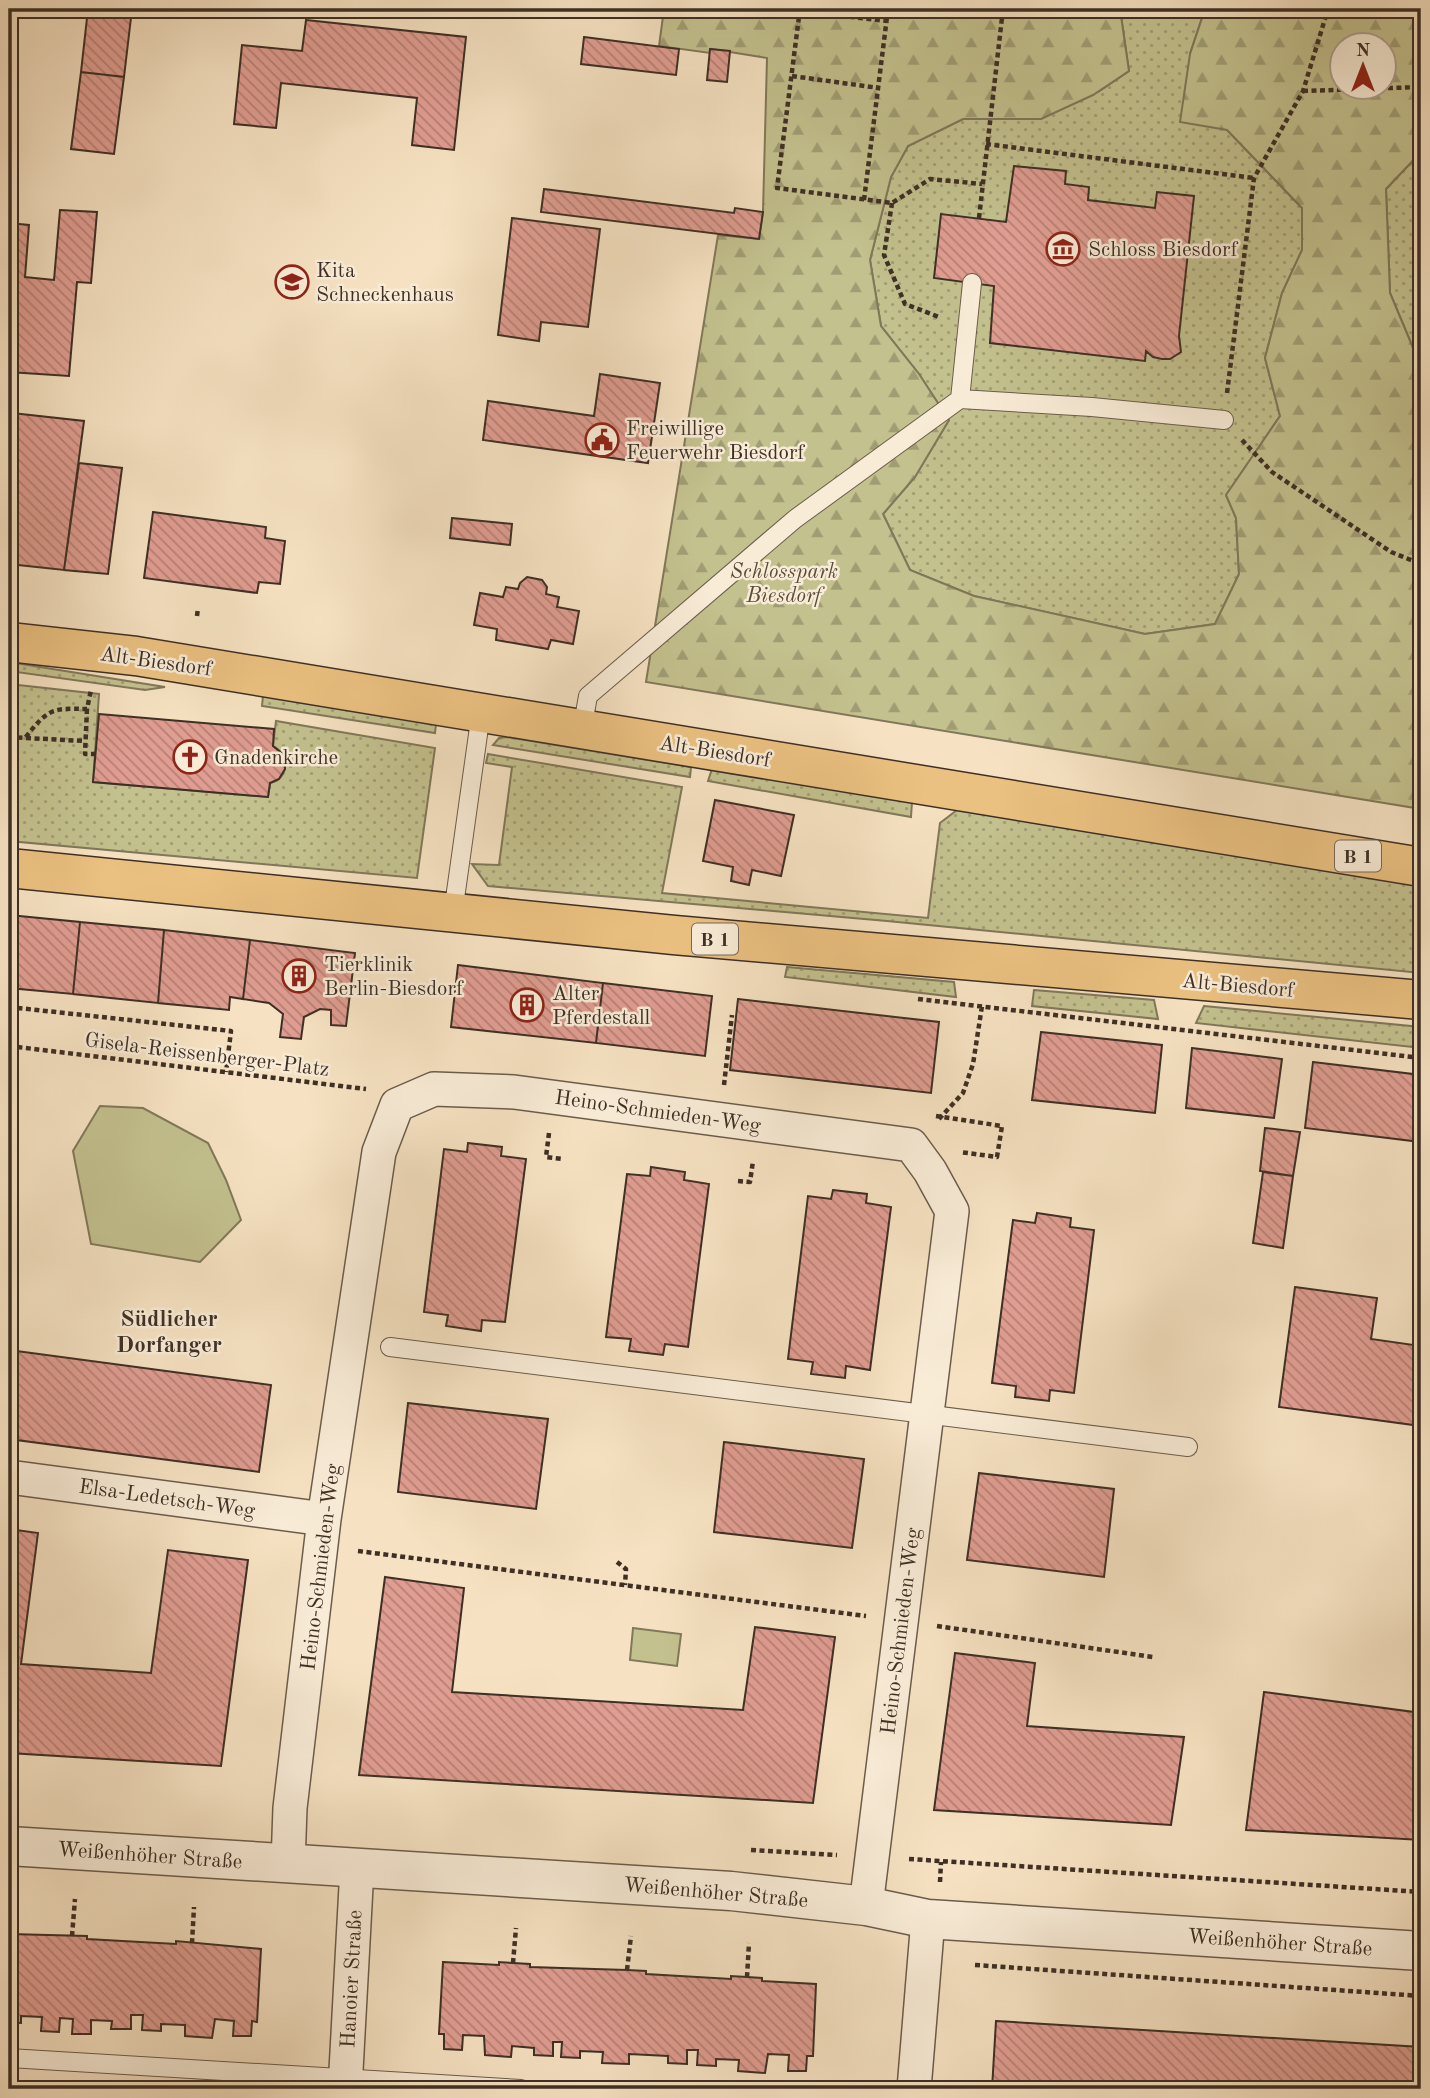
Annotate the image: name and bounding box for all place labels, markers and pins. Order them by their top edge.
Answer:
museum icon: Schloss Biesdorf [1044,230,1082,268]
place label: Schloss Biesdorf [1088,240,1239,261]
place label: Kita Schneckenhaus [316,261,454,306]
school or university icon: Kita Schneckenhaus [273,263,311,301]
place label: Freiwillige Feuerwehr Biesdorf [626,419,806,464]
public building icon: Freiwillige Feuerwehr Biesdorf [583,421,621,459]
church icon: Gnadenkirche [171,738,209,776]
place label: Gnadenkirche [214,748,338,769]
place label: Tierklinik Berlin-Biesdorf [324,955,464,1000]
building icon: Tierklinik Berlin-Biesdorf [280,957,318,995]
place label: Alter Pferdestall [552,984,651,1029]
building icon: Alter Pferdestall [508,986,546,1024]

